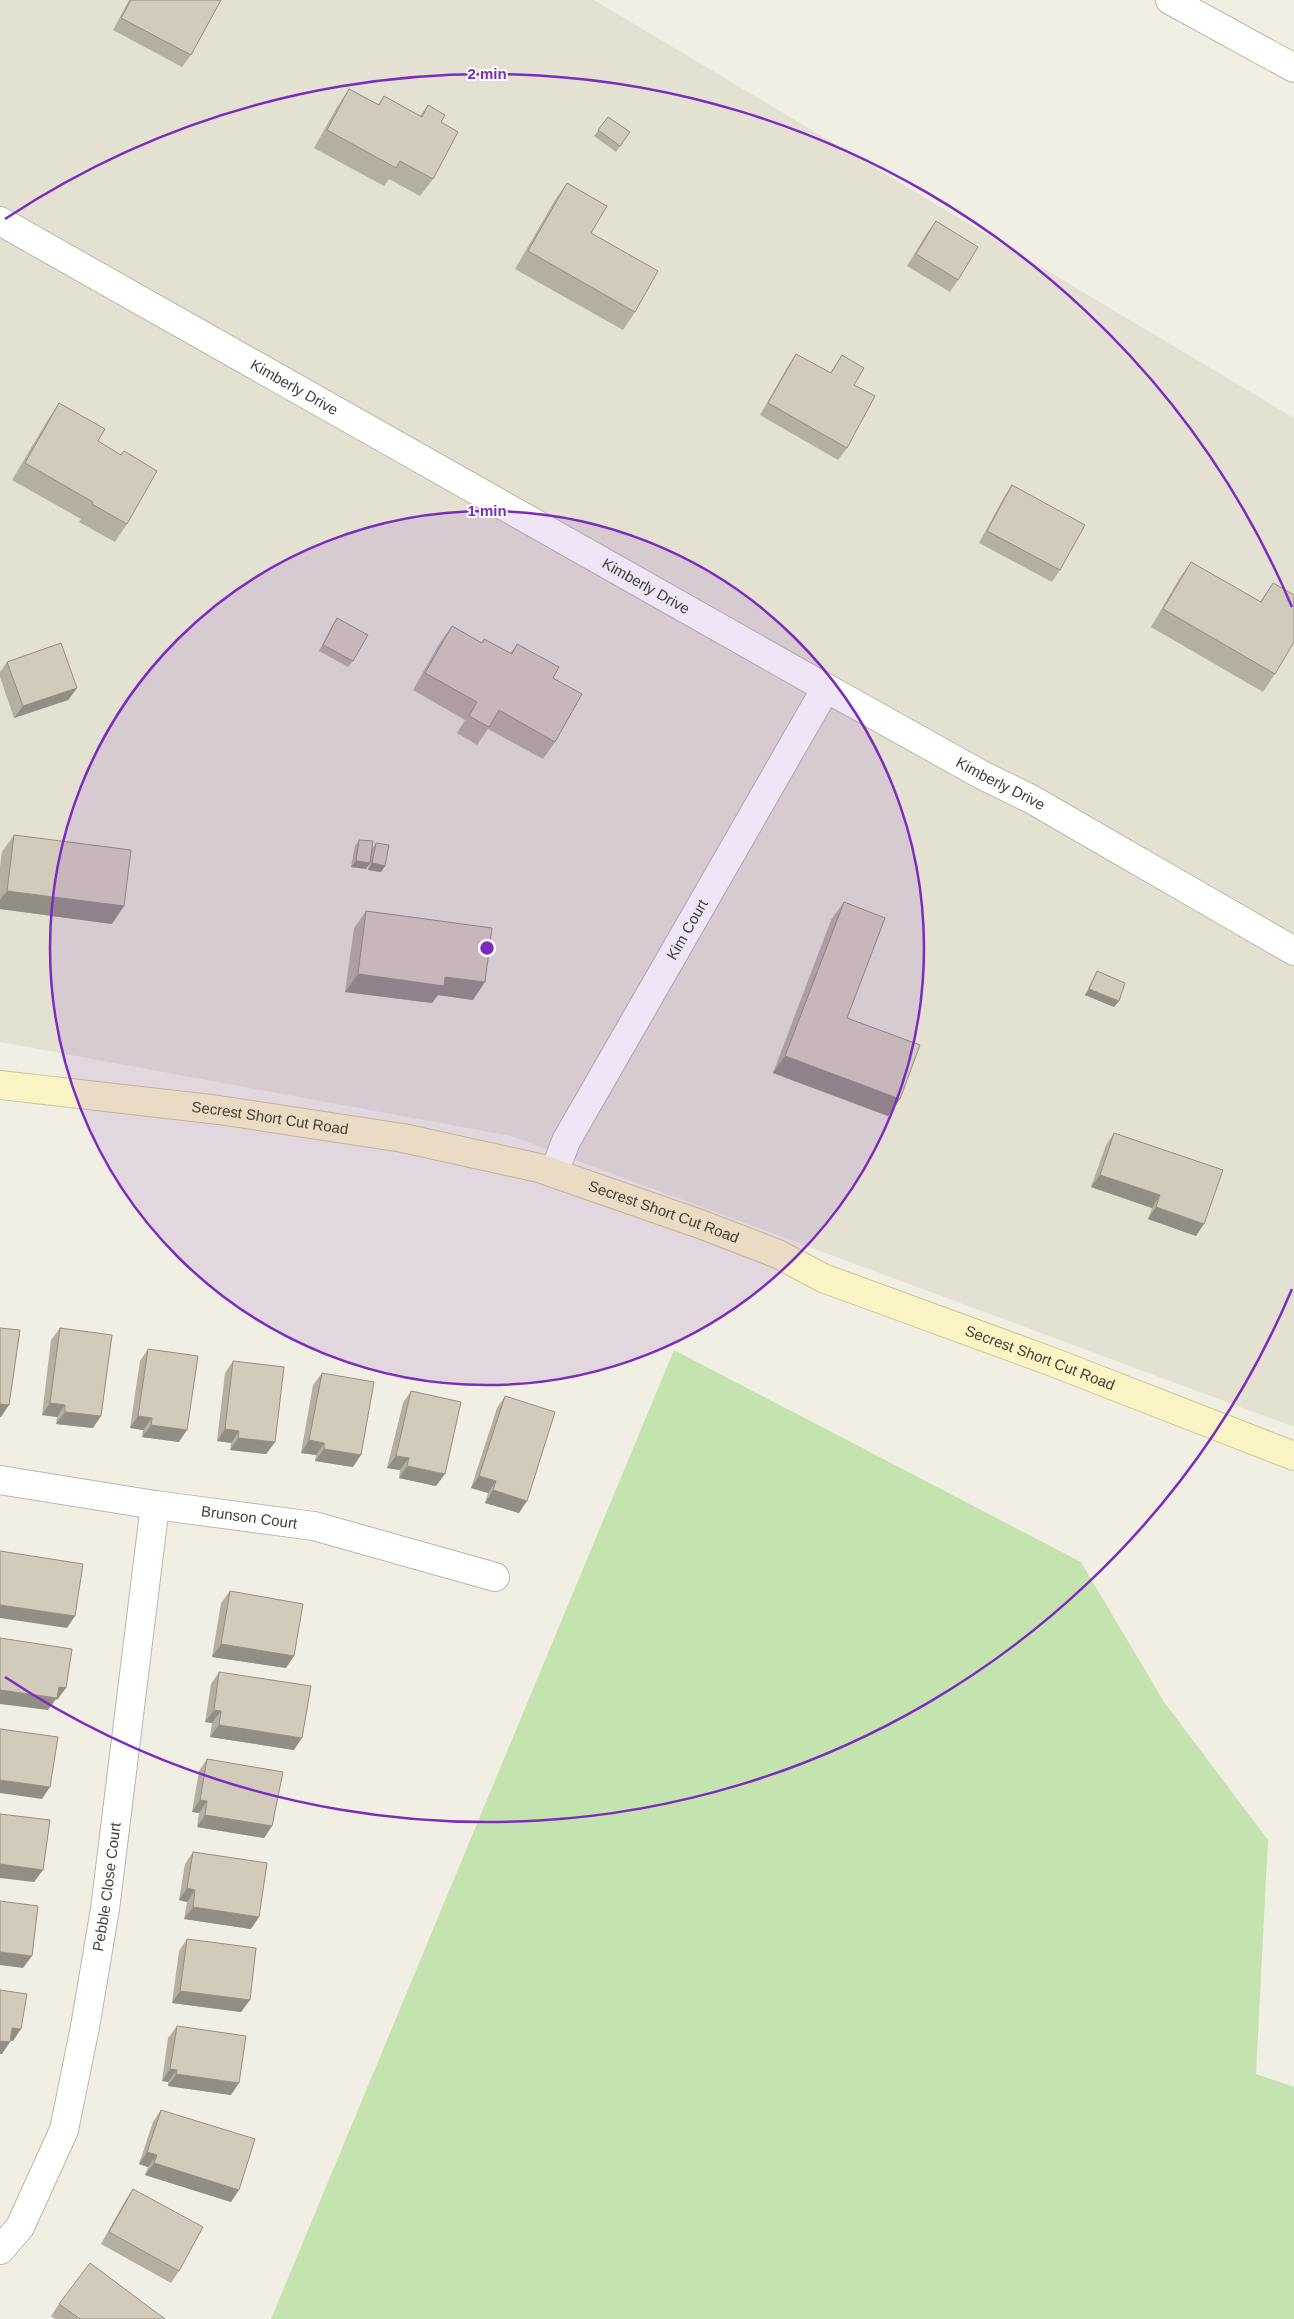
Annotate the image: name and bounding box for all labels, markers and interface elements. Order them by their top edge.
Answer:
text: 2 min [467,65,507,82]
street label: Kimberly Drive [248,356,341,418]
text: 1 min [467,502,507,519]
street label: Kimberly Drive [599,554,693,617]
street label: Kimberly Drive [953,753,1048,813]
street label: Kim Court [663,895,711,962]
centre of rings [478,939,496,957]
street label: Secrest Short Cut Road [191,1098,350,1138]
street label: Secrest Short Cut Road [586,1177,741,1246]
street label: Secrest Short Cut Road [963,1322,1117,1393]
street label: Brunson Court [200,1502,299,1532]
street label: Pebble Close Court [89,1820,124,1953]

